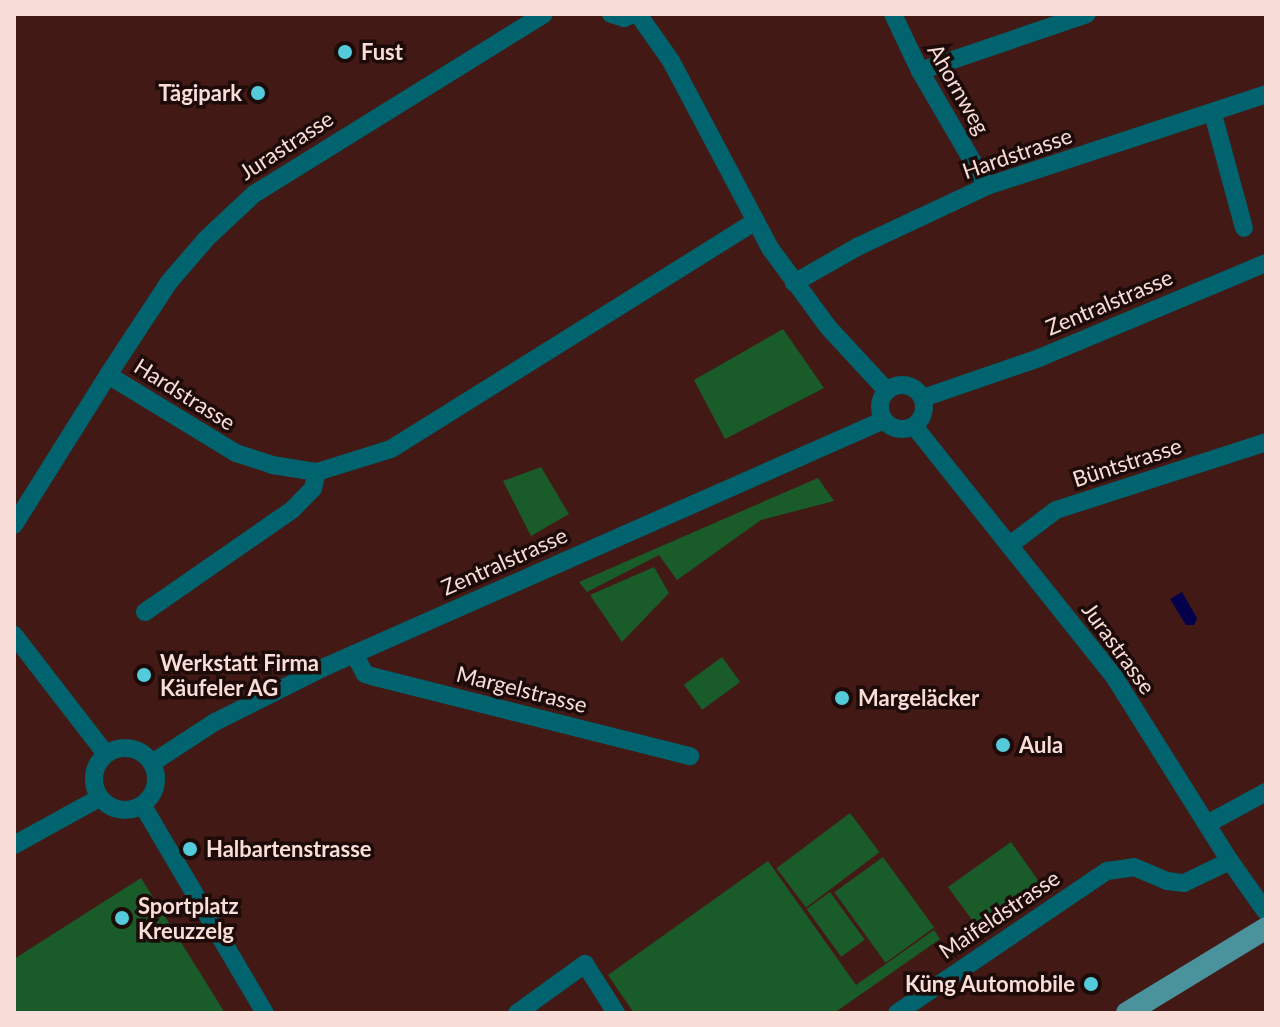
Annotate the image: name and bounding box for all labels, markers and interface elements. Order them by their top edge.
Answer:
place label: Fust [361,39,403,65]
street label: Ahornweg [923,39,995,139]
marker: Fust [336,43,354,61]
place label: Tägipark [159,80,242,106]
marker: Tägipark [249,84,267,102]
street label: Jurastrasse [234,105,338,185]
street label: Hardstrasse [959,122,1075,184]
street label: Zentralstrasse [1042,263,1176,341]
street label: Hardstrasse [130,353,240,435]
street label: Büntstrasse [1069,432,1185,492]
street label: Zentralstrasse [437,521,571,601]
street label: Jurastrasse [1077,597,1161,699]
place label: Werkstatt Firma Käufeler AG [160,649,319,700]
street label: Margelstrasse [454,660,590,718]
marker: Werkstatt Firma Käufeler AG [135,666,153,684]
place label: Margeläcker [858,685,979,711]
marker: Margeläcker [833,689,851,707]
place label: Aula [1019,732,1063,758]
marker: Aula [994,736,1012,754]
place label: Halbartenstrasse [206,836,372,862]
marker: Halbartenstrasse [181,840,199,858]
street label: Maifeldstrasse [934,864,1064,964]
place label: Sportplatz Kreuzzelg [138,892,239,944]
marker: Sportplatz Kreuzzelg [113,909,131,927]
place label: Küng Automobile [904,971,1075,997]
marker: Küng Automobile [1082,975,1100,993]

